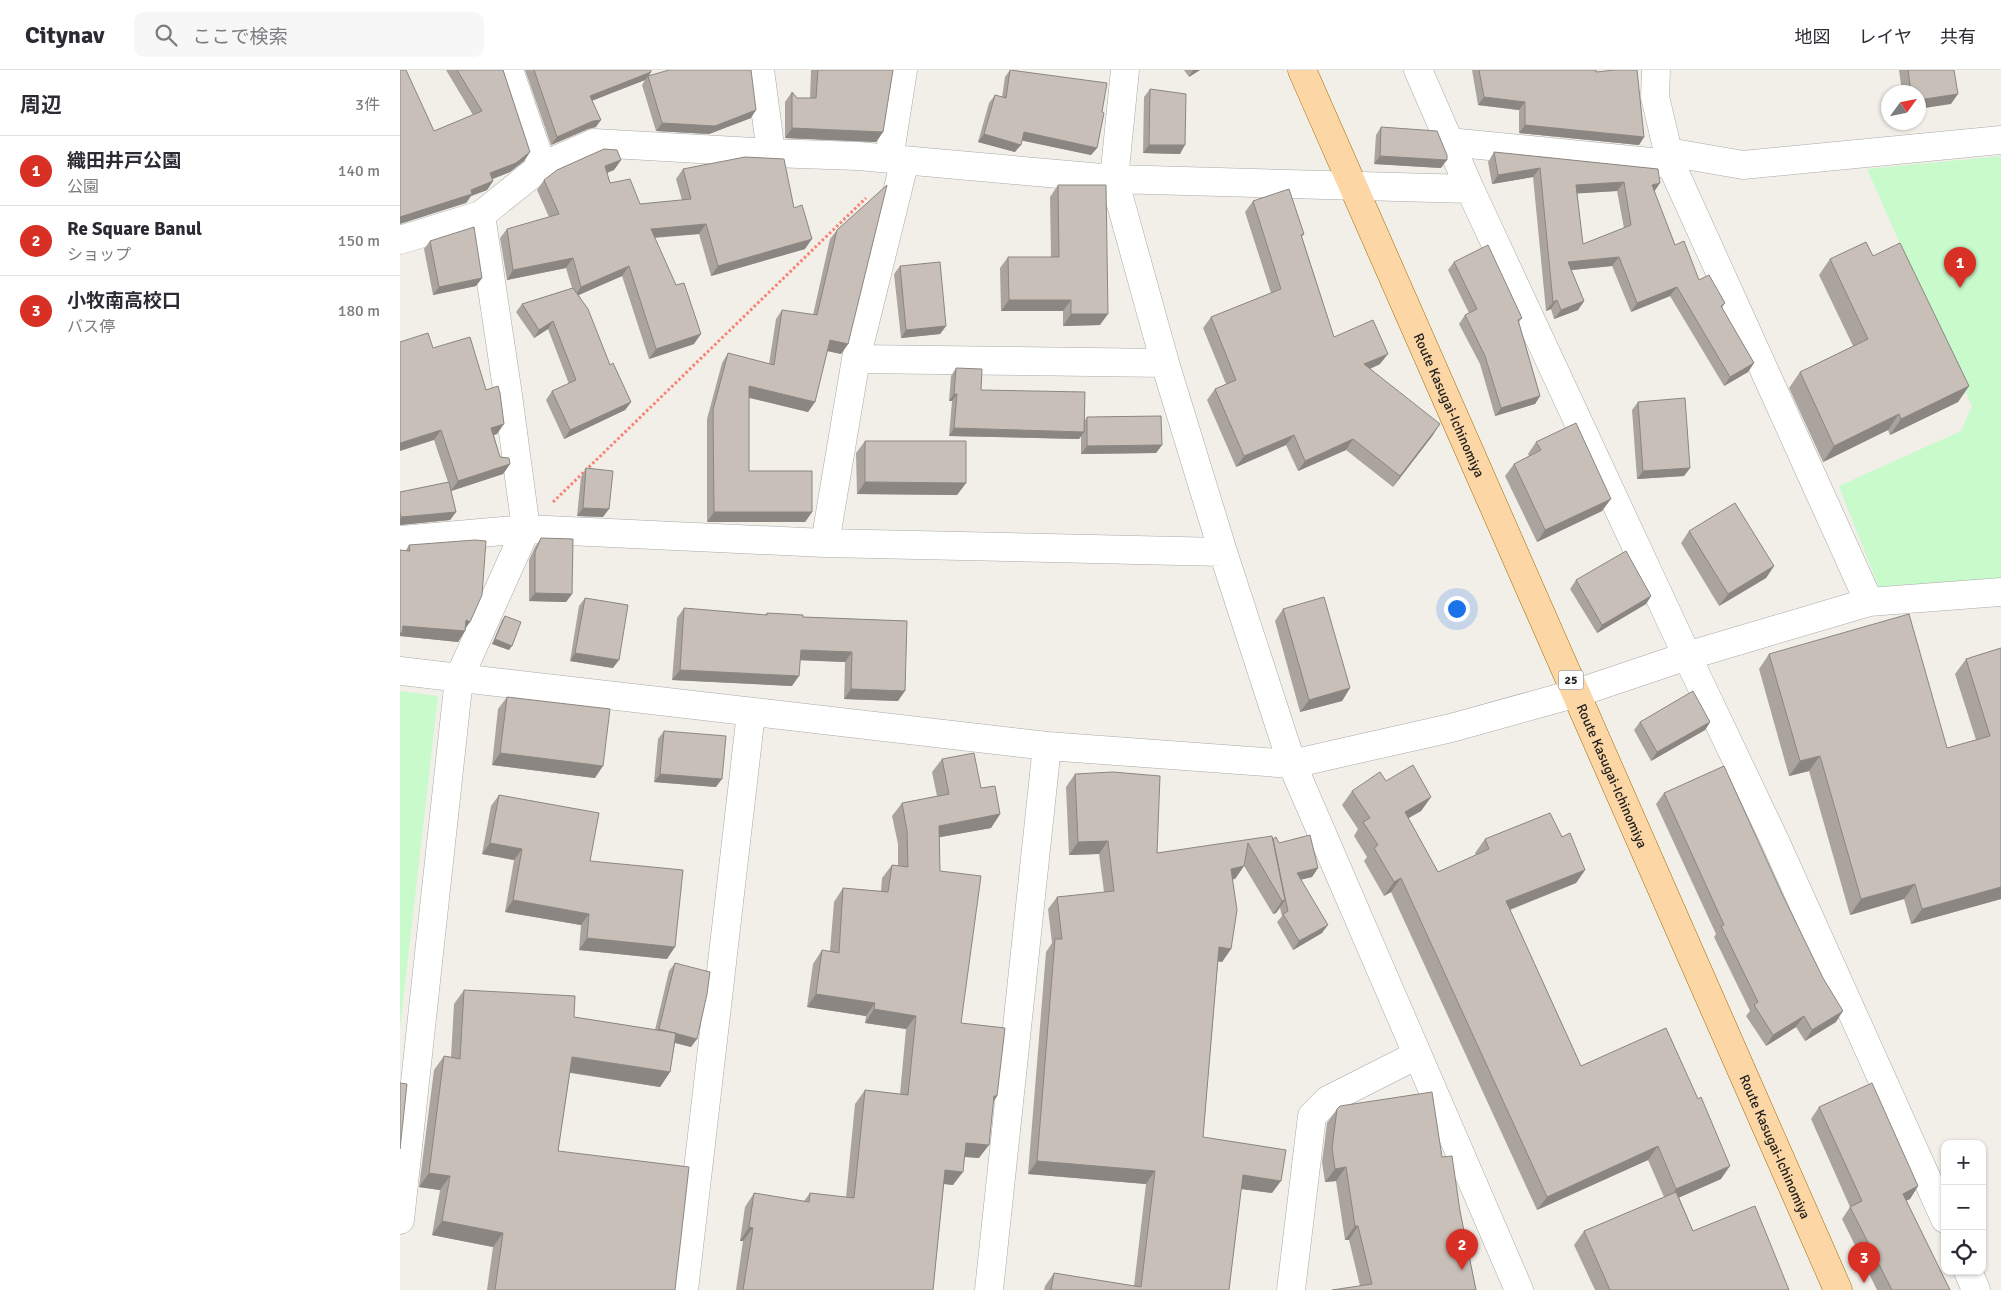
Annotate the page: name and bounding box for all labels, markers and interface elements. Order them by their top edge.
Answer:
search box [134,12,484,57]
text: Citynav [25,20,104,50]
icon: search [152,21,180,49]
text: ここで検索 [192,25,287,49]
text: 地図 [1795,26,1831,48]
text: レイヤ [1859,26,1912,48]
text: 共有 [1940,26,1976,48]
north arrow [1881,85,1926,130]
text: 周辺 [20,92,62,118]
text: 3件 [355,95,380,115]
text: 織田井戸公園 [67,149,181,173]
text: 1 [32,161,40,181]
text: 140 m [338,161,380,181]
text: 公園 [67,177,99,197]
text: Re Square Banul [67,217,202,241]
text: 2 [32,231,40,251]
text: 150 m [338,231,380,251]
text: ショップ [67,245,131,265]
pin: 1 [1944,247,1976,288]
text: 小牧南高校口 [67,289,181,313]
text: 3 [32,301,40,321]
text: 180 m [338,301,380,321]
text: バス停 [67,317,115,337]
street label: Route Kasugai-Ichinomiya [1410,330,1488,480]
your location [1444,596,1470,622]
road number: 25 [1558,670,1584,690]
street label: Route Kasugai-Ichinomiya [1573,701,1651,851]
street label: Route Kasugai-Ichinomiya [1735,1072,1814,1222]
map controls [1941,1140,1986,1275]
button: + [1941,1140,1986,1185]
button: − [1941,1185,1986,1230]
pin: 2 [1446,1229,1478,1270]
button: locate [1941,1230,1986,1275]
pin: 3 [1848,1242,1880,1283]

